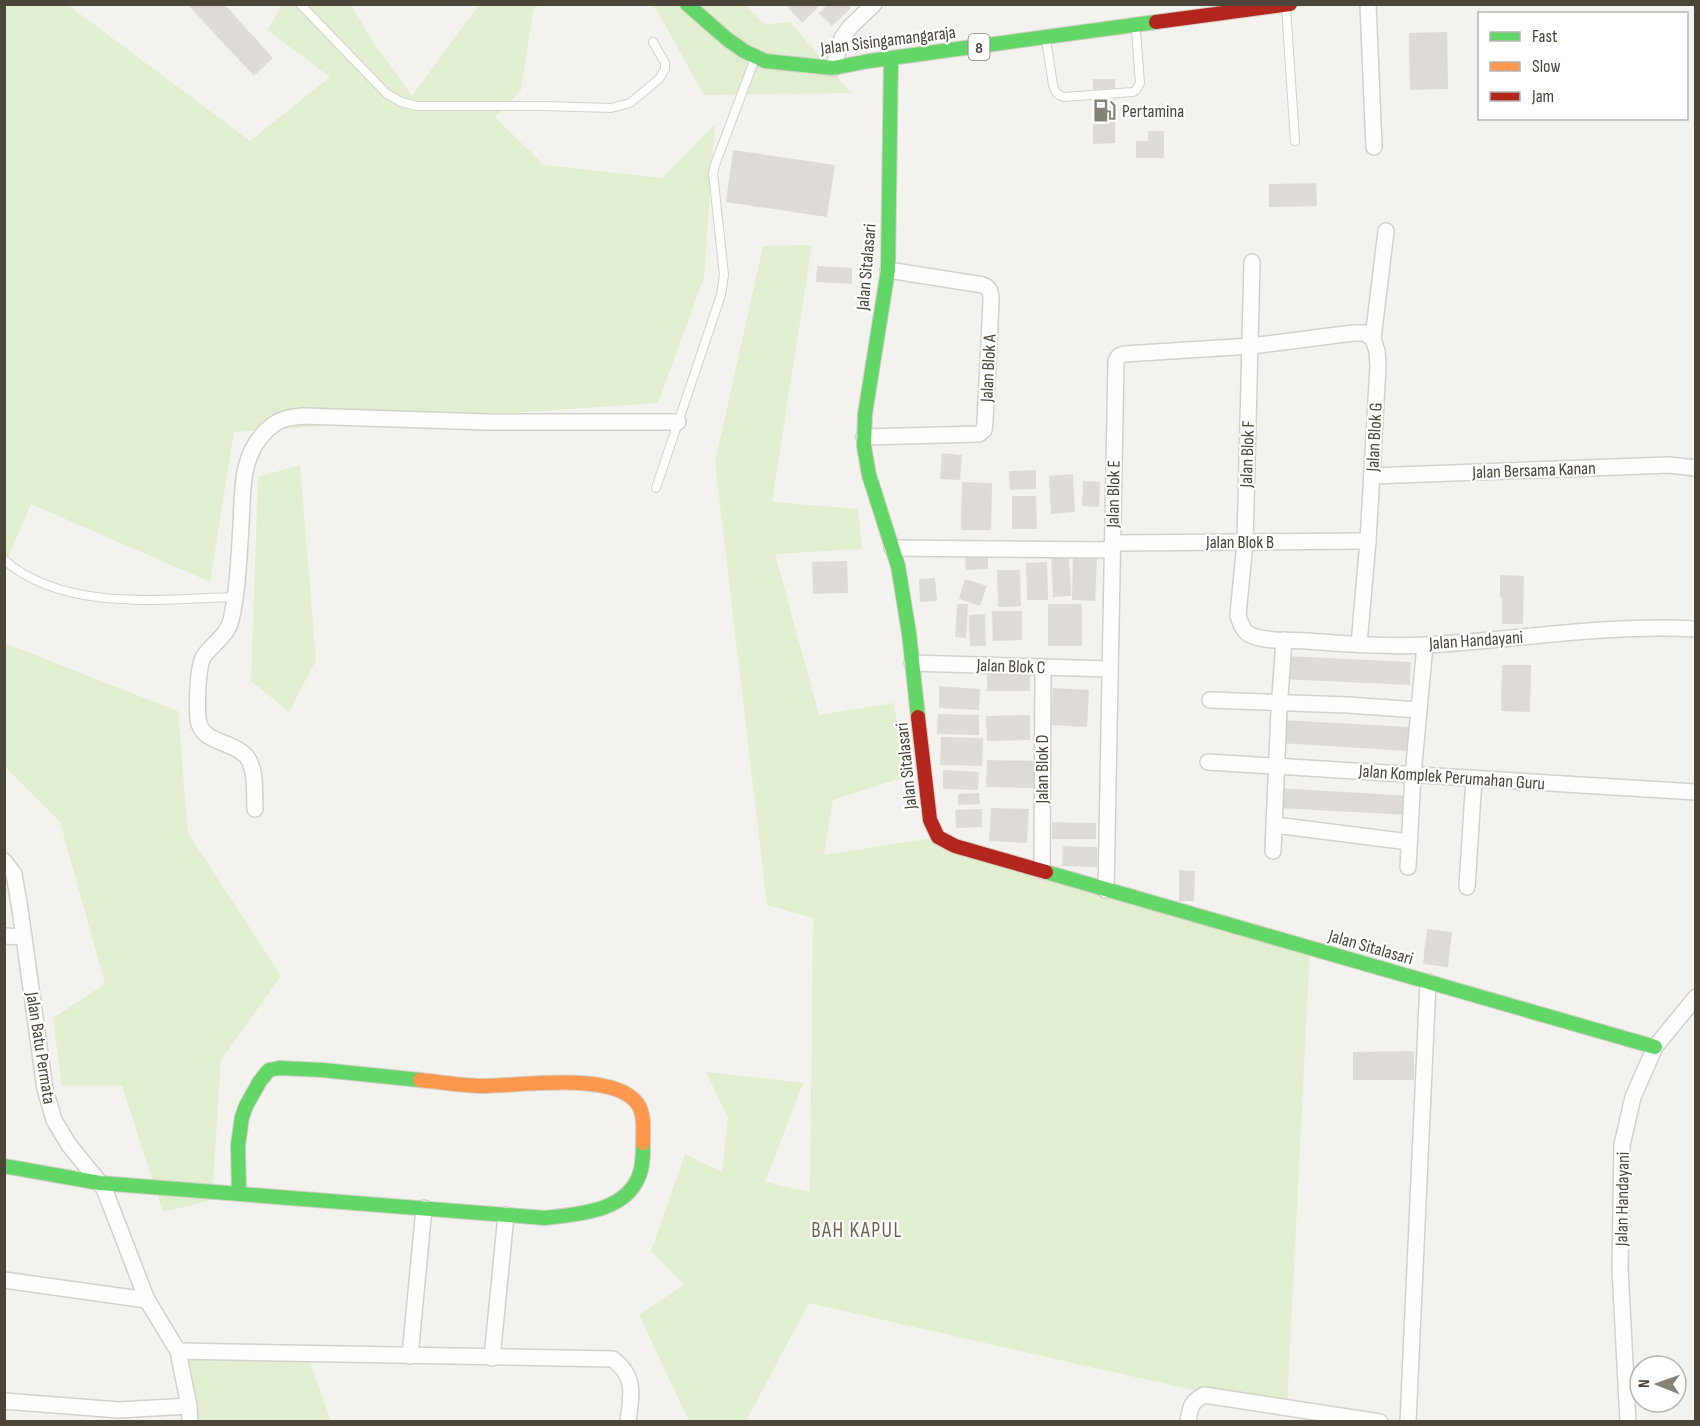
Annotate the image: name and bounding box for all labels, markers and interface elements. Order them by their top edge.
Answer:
legend [1478,12,1688,120]
street label: Jalan Sisingamangaraja [818,22,957,59]
text: Fast [1532,26,1558,47]
road number: 8 [968,34,990,60]
text: Slow [1532,56,1561,77]
text: Jam [1531,86,1554,107]
fuel station icon: Pertamina [1091,98,1117,124]
place label: Pertamina [1122,101,1184,122]
street label: Jalan Sitalasari [852,223,881,312]
street label: Jalan Blok A [976,333,1001,403]
street label: Jalan Blok G [1362,402,1387,473]
street label: Jalan Blok F [1236,420,1259,489]
street label: Jalan Bersama Kanan [1471,458,1596,483]
street label: Jalan Blok E [1102,460,1125,529]
street label: Jalan Blok B [1205,532,1274,553]
street label: Jalan Handayani [1427,627,1524,654]
street label: Jalan Blok C [975,655,1046,678]
street label: Jalan Sitalasari [892,722,922,811]
street label: Jalan Blok D [1032,735,1053,804]
street label: Jalan Komplek Perumahan Guru [1357,760,1546,794]
street label: Jalan Sitalasari [1325,925,1416,970]
street label: Jalan Batu Permata [21,990,60,1106]
street label: Jalan Handayani [1611,1152,1634,1247]
district label: BAH KAPUL [811,1218,903,1243]
north arrow [1628,1354,1688,1414]
text: N [1635,1379,1654,1388]

